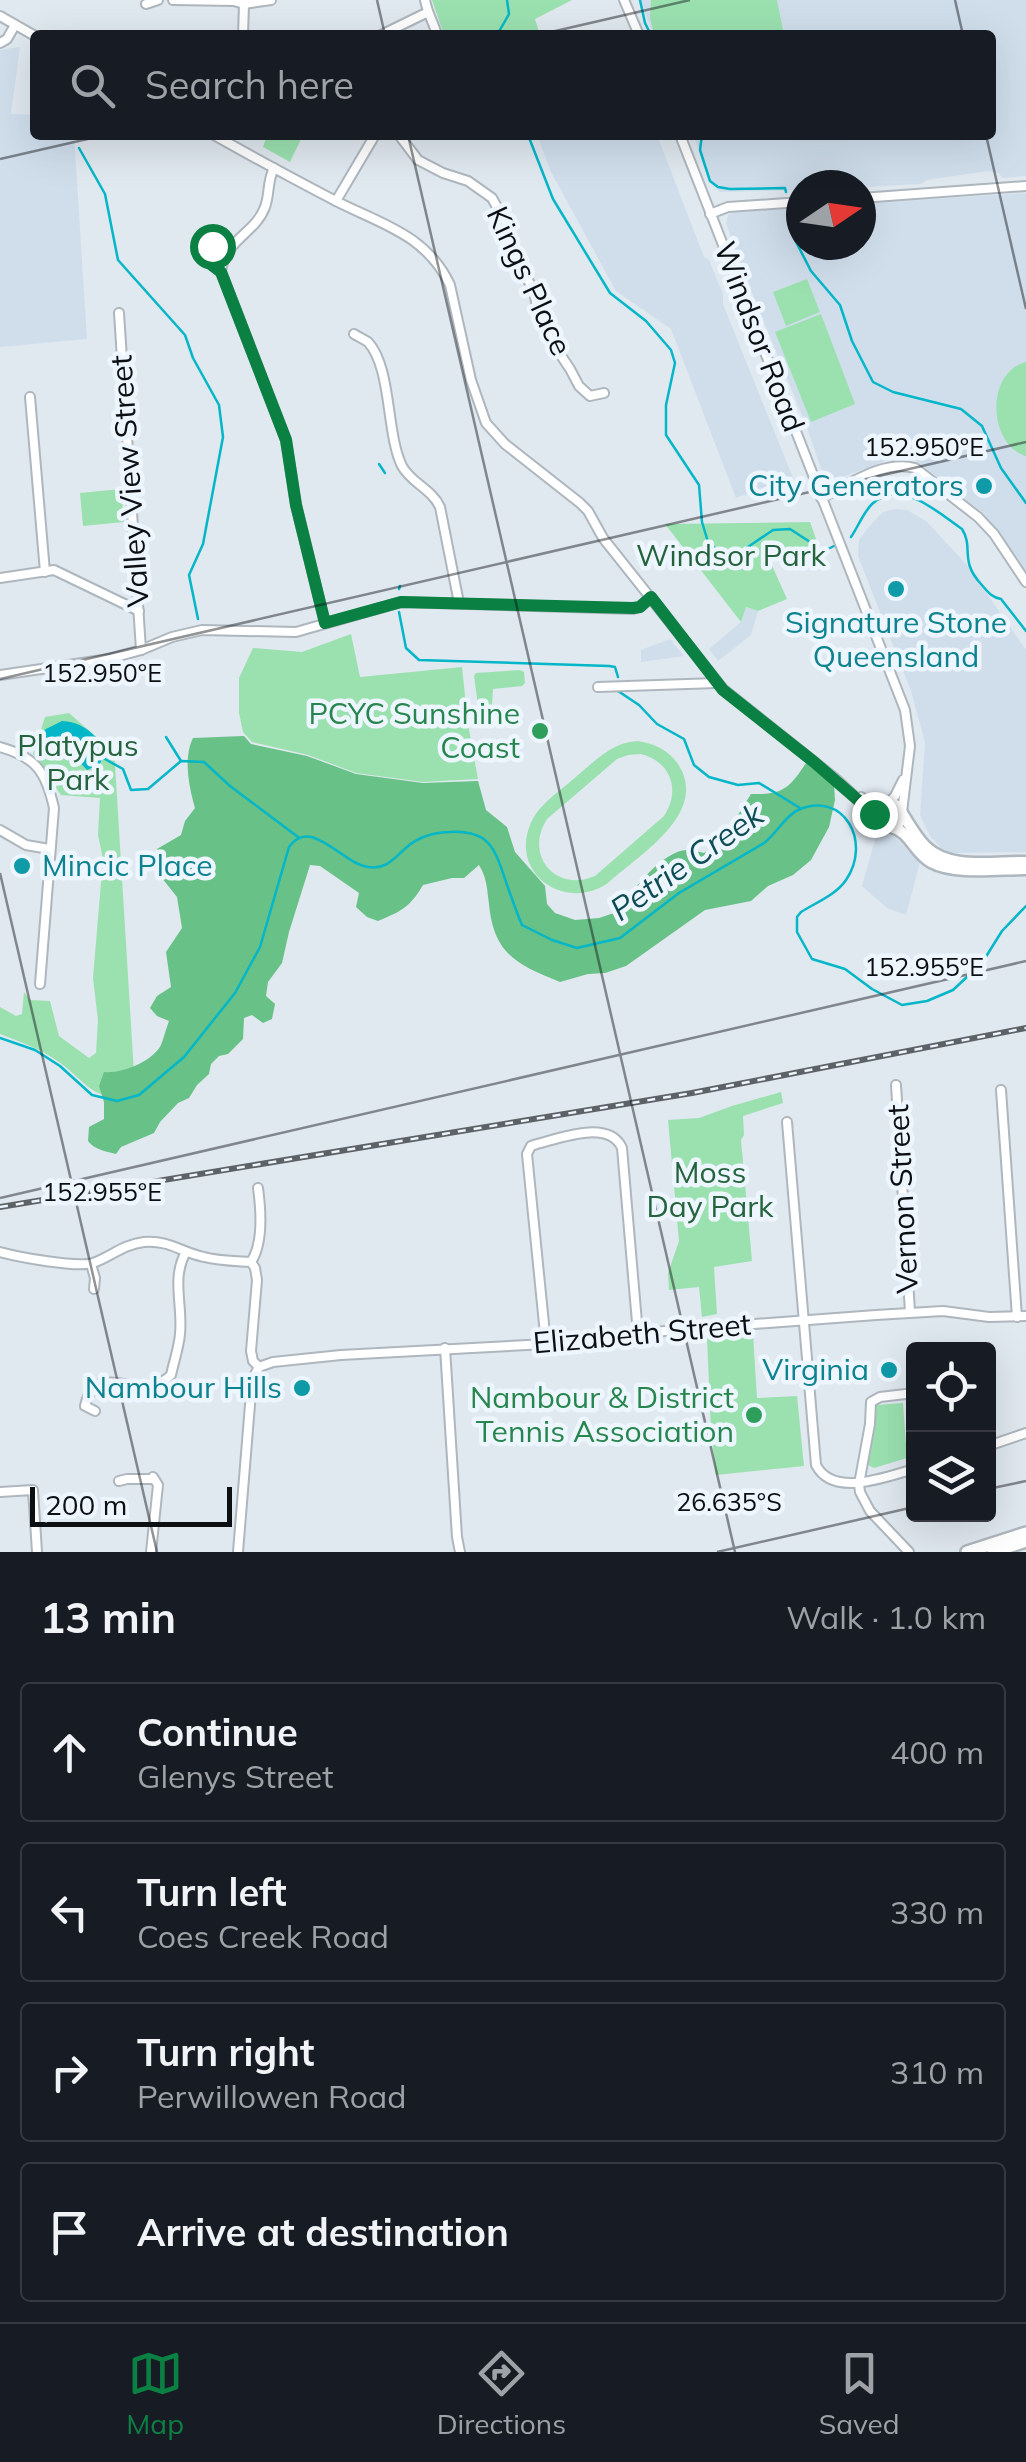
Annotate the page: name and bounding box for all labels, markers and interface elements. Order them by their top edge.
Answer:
search box [30,30,996,140]
icon: search [65,58,120,113]
text: Search here [145,61,354,109]
north arrow [786,170,876,260]
street label: Kings Place [479,200,581,361]
route start [190,224,236,270]
street label: Windsor Road [706,236,814,437]
street label: Valley View Street [101,354,157,608]
text: 152.950°E [864,431,984,462]
place label: City Generators [748,466,964,504]
marker: City Generators [973,475,995,497]
park label: Windsor Park [636,536,827,574]
marker: Signature Stone Queensland [885,578,907,600]
place label: Signature Stone Queensland [785,603,1007,675]
text: 152.950°E [42,657,162,688]
place label: PCYC Sunshine Coast [308,694,520,766]
marker: PCYC Sunshine Coast [529,720,551,742]
park label: Platypus Park [17,726,139,798]
route end [852,792,898,838]
water label: Petrie Creek [602,793,772,929]
place label: Mincic Place [42,846,213,884]
marker: Mincic Place [11,855,33,877]
text: 152.955°E [864,951,984,982]
street label: Vernon Street [878,1103,926,1295]
park label: Moss Day Park [646,1153,774,1225]
text: 152.955°E [42,1176,162,1207]
street label: Elizabeth Street [531,1305,752,1361]
map controls [906,1342,996,1522]
button: locate [906,1342,996,1432]
place label: Virginia [762,1350,869,1388]
marker: Virginia [878,1359,900,1381]
place label: Nambour Hills [85,1368,282,1406]
marker: Nambour Hills [291,1377,313,1399]
place label: Nambour & District Tennis Association [470,1378,734,1450]
marker: Nambour & District Tennis Association [743,1404,765,1426]
button: layers [906,1432,996,1522]
scale bar [30,1482,232,1526]
text: 26.635°S [676,1486,782,1517]
text: 200 m [45,1487,127,1522]
text: 13 min [40,1591,176,1644]
text: Walk · 1.0 km [786,1597,986,1637]
text: Continue [137,1708,298,1756]
icon: ahead [42,1725,97,1780]
text: 400 m [890,1732,984,1772]
text: Glenys Street [137,1756,333,1796]
text: Turn left [137,1868,287,1916]
icon: left [42,1885,97,1940]
text: 330 m [890,1892,984,1932]
text: Coes Creek Road [137,1916,389,1956]
text: Turn right [137,2028,314,2076]
icon: right [42,2045,97,2100]
text: 310 m [890,2052,984,2092]
text: Perwillowen Road [137,2076,406,2116]
icon: arrive [42,2205,97,2260]
text: Arrive at destination [137,2208,509,2256]
tab: Map [126,2346,184,2441]
tab: Directions [437,2346,566,2441]
tab: Saved [819,2346,900,2441]

